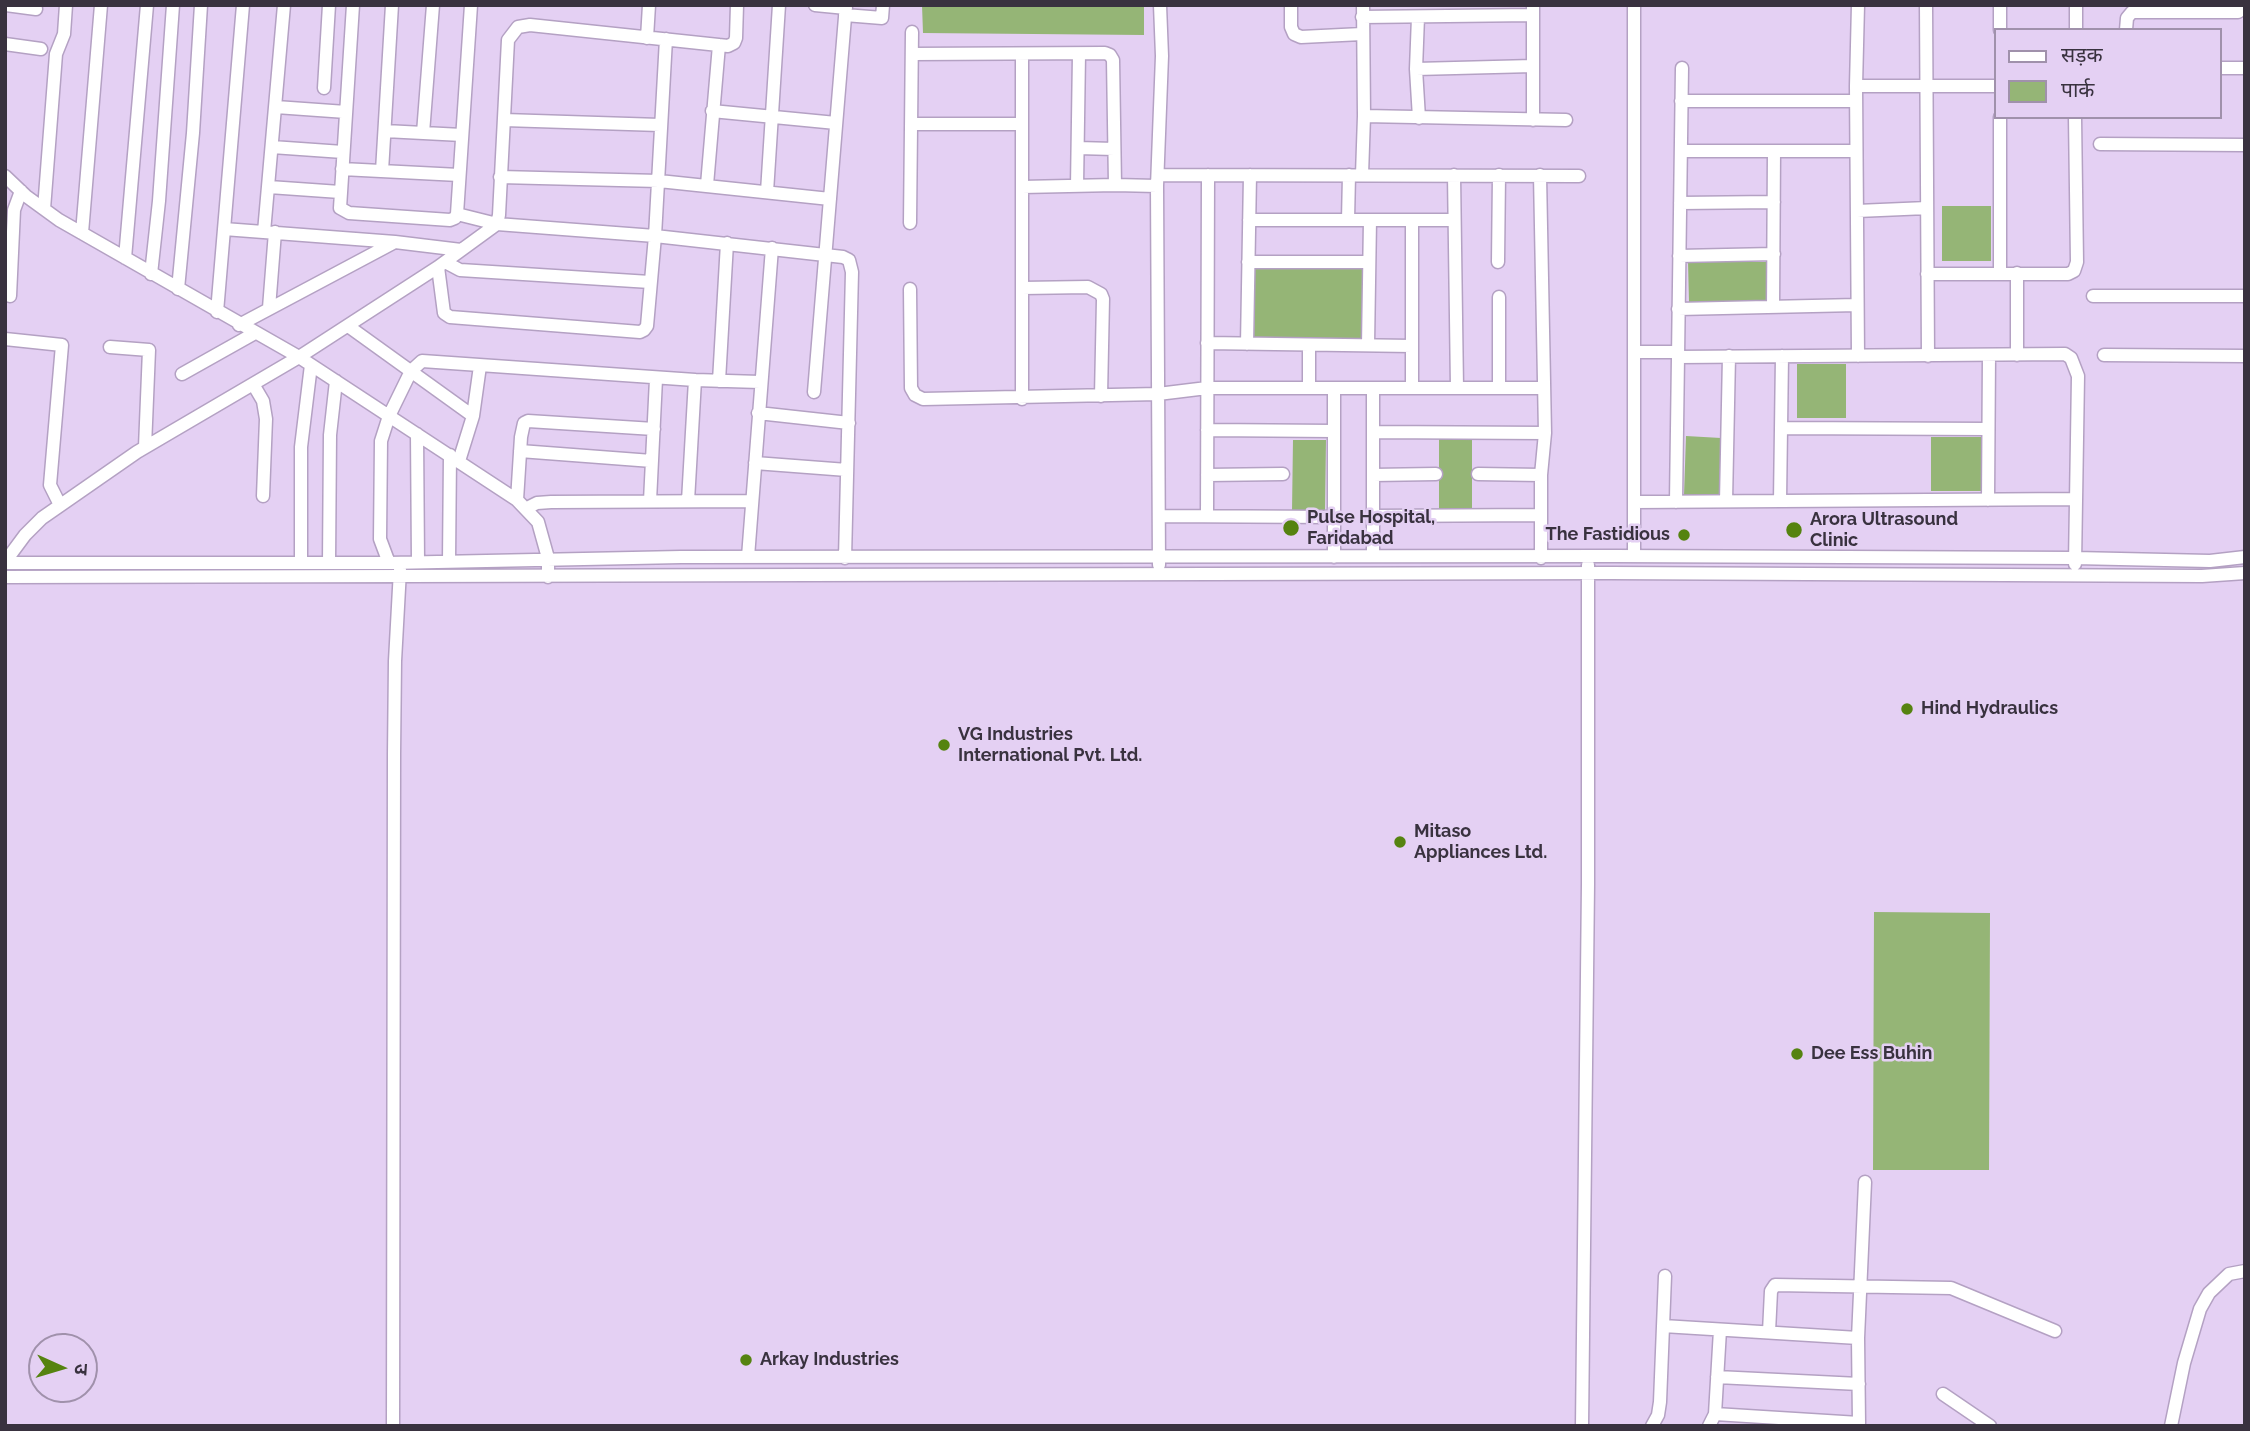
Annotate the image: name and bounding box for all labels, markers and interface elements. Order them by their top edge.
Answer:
legend [1994,28,2222,119]
text: सड़क [2061,42,2103,67]
text: पार्क [2061,77,2095,102]
place label: Pulse Hospital, Faridabad [1307,507,1435,550]
place label: Arora Ultrasound Clinic [1810,509,1958,552]
marker: Pulse Hospital, Faridabad [1281,518,1301,538]
marker: Arora Ultrasound Clinic [1784,520,1804,540]
place label: The Fastidious [1546,524,1670,546]
marker: The Fastidious [1676,527,1692,543]
place label: Hind Hydraulics [1921,698,2058,720]
marker: Hind Hydraulics [1899,701,1915,717]
place label: VG Industries International Pvt. Ltd. [958,724,1142,766]
marker: VG Industries International Pvt. Ltd. [936,737,952,753]
place label: Mitaso Appliances Ltd. [1414,821,1547,864]
marker: Mitaso Appliances Ltd. [1392,834,1408,850]
place label: Dee Ess Buhin [1811,1043,1932,1065]
marker: Dee Ess Buhin [1789,1046,1805,1062]
north arrow [28,1333,98,1403]
place label: Arkay Industries [760,1349,899,1371]
marker: Arkay Industries [738,1352,754,1368]
text: उ [71,1363,93,1376]

